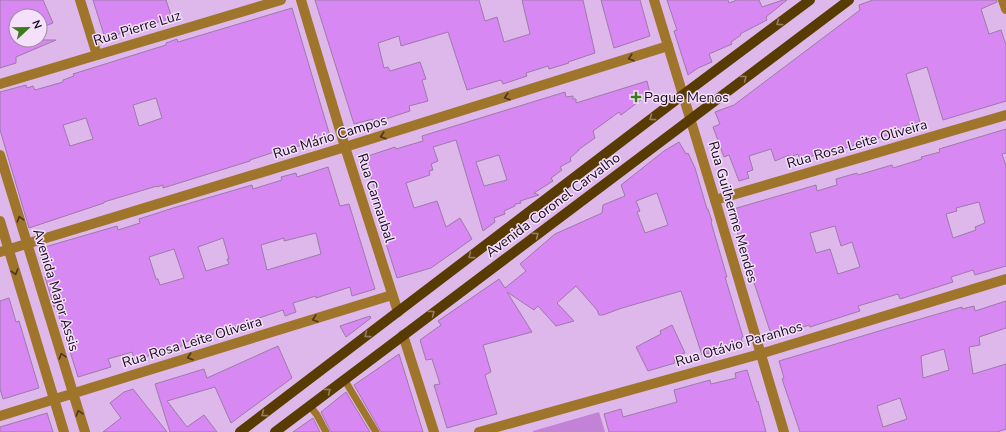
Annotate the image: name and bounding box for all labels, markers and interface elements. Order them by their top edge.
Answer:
street label: Rua Pierre Luz [91,6,184,50]
north arrow [8,8,48,48]
text: N [28,18,45,31]
one-way arrow [776,18,783,26]
one-way arrow [627,53,634,62]
one-way arrow [740,76,747,83]
place label: Pague Menos [644,88,729,107]
one-way arrow [503,92,510,101]
marker: Pague Menos [631,92,641,102]
street label: Rua Mário Campos [271,111,390,163]
one-way arrow [650,113,657,120]
street label: Rua Rosa Leite Oliveira [785,115,929,173]
one-way arrow [379,131,386,139]
street label: Rua Guilherme Mendes [704,139,762,285]
street label: Avenida Coronel Carvalho [482,148,624,262]
street label: Rua Carnaubal [353,151,400,246]
one-way arrow [16,215,25,222]
street label: Avenida Major Assis [28,226,84,354]
one-way arrow [531,233,538,240]
one-way arrow [468,252,475,259]
one-way arrow [11,268,19,275]
one-way arrow [427,311,434,318]
street label: Rua Rosa Leite Oliveira [120,312,264,372]
one-way arrow [311,314,318,323]
street label: Rua Otávio Paranhos [673,317,805,371]
one-way arrow [365,330,372,337]
one-way arrow [187,352,194,361]
one-way arrow [58,353,67,360]
one-way arrow [323,389,330,396]
one-way arrow [75,409,84,416]
one-way arrow [261,409,268,417]

